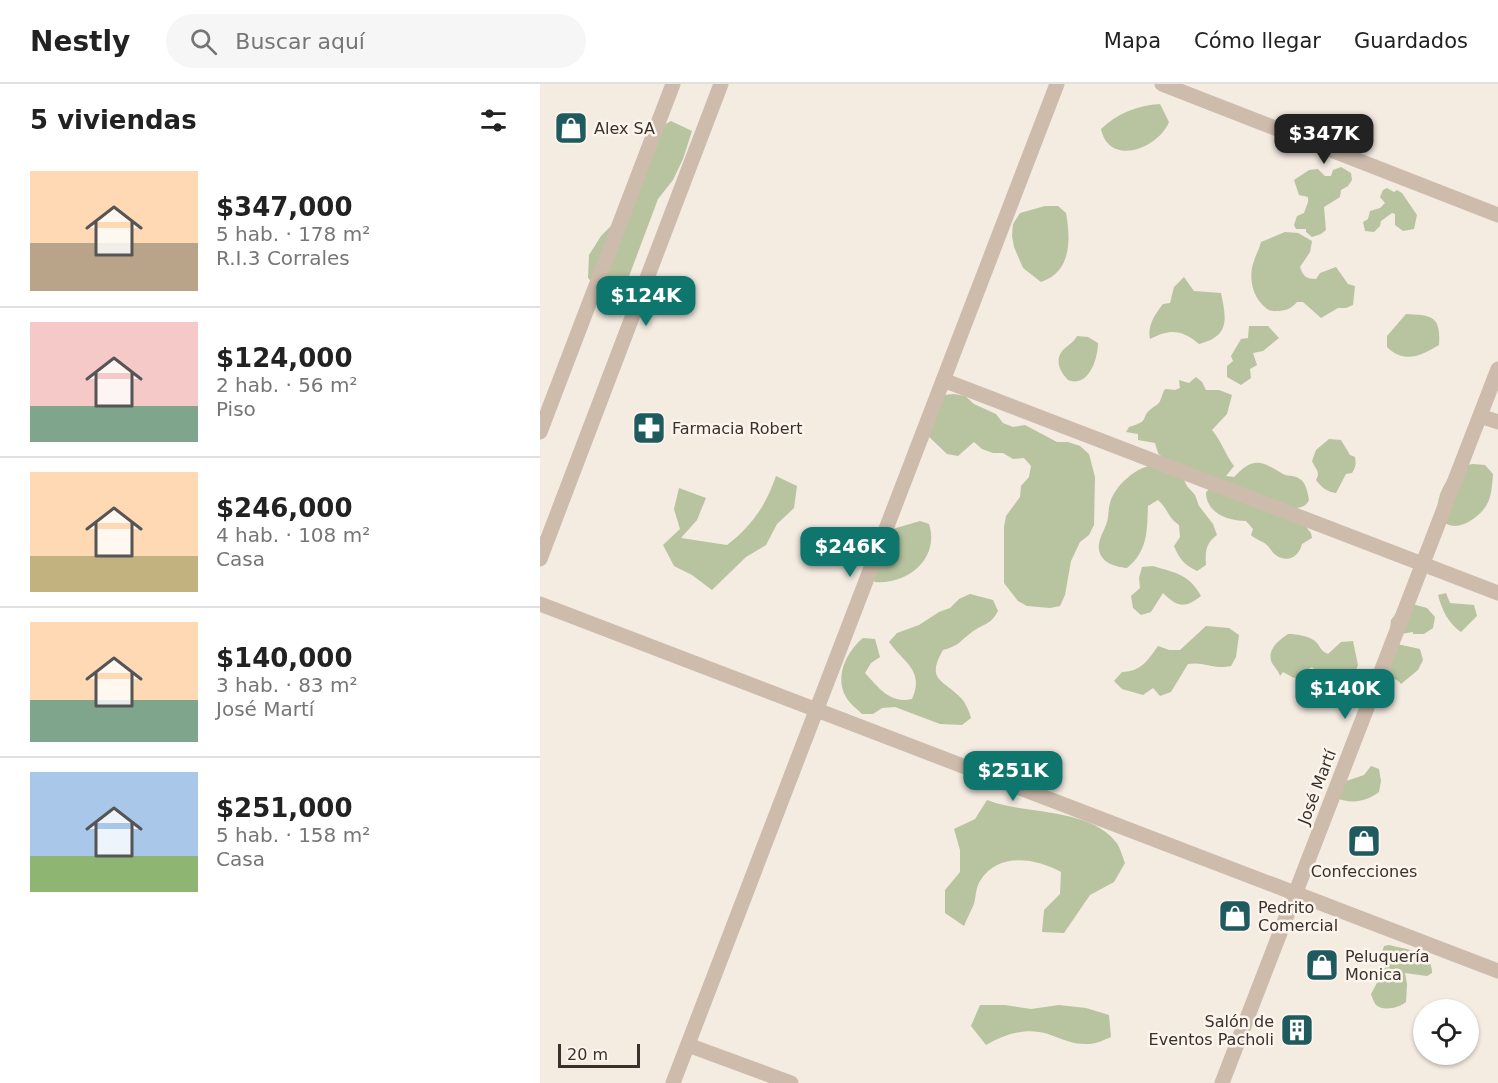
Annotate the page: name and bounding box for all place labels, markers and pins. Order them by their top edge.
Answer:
shop icon: Alex SA [553,110,589,146]
pin: $347K [1282,114,1366,165]
place label: Alex SA [594,119,655,138]
pin: $124K [604,276,688,327]
pharmacy icon: Farmacia Robert [631,410,667,446]
place label: Farmacia Robert [672,419,802,438]
pin: $246K [808,527,892,578]
pin: $140K [1303,669,1387,720]
pin: $251K [971,751,1055,802]
shop icon: Confecciones [1346,823,1382,859]
place label: Confecciones [1311,862,1417,881]
shop icon: Pedrito Comercial [1217,898,1253,934]
place label: Pedrito Comercial [1258,898,1338,935]
shop icon: Peluquería Monica [1304,947,1340,983]
place label: Peluquería Monica [1345,947,1429,984]
place label: Salón de Eventos Pacholi [1149,1012,1274,1049]
building icon: Salón de Eventos Pacholi [1279,1012,1315,1048]

